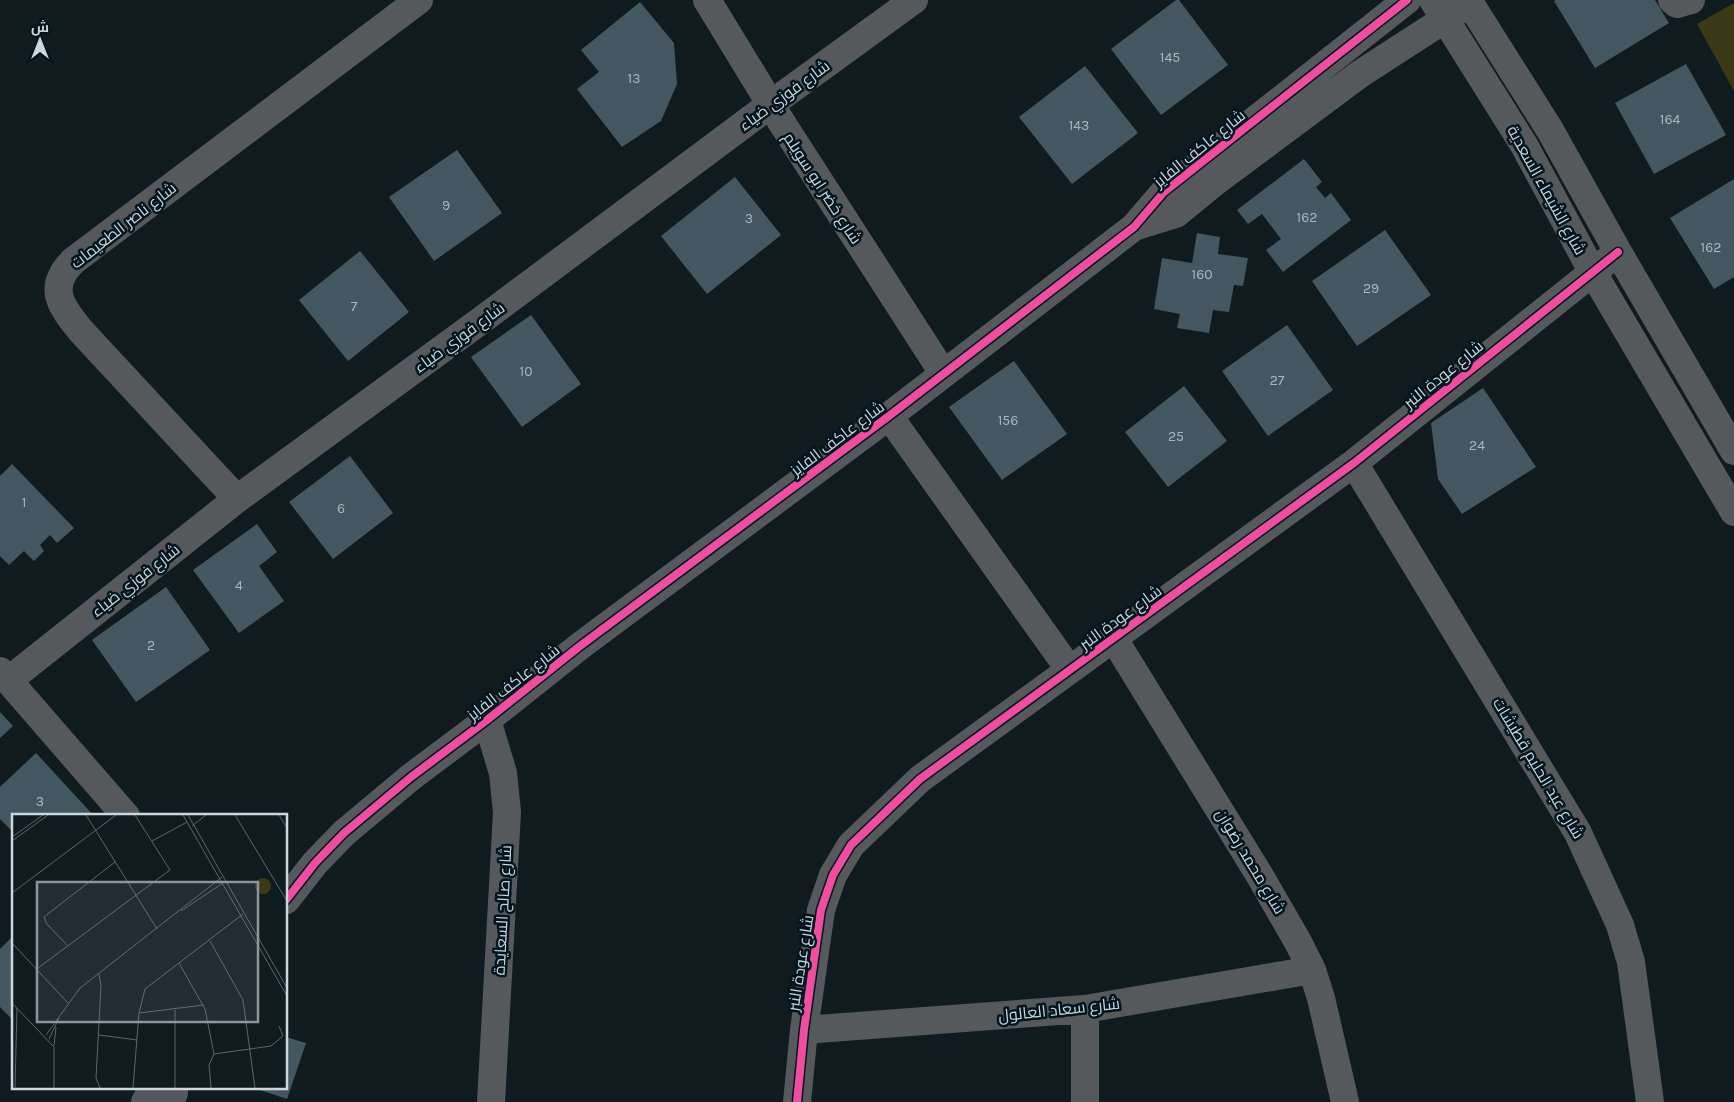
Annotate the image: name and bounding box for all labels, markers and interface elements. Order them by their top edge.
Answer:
north arrow [15,15,65,65]
text: ش [31,19,49,36]
house number: 145 [1160,49,1180,66]
street label: شارع فوزي ضياء [735,56,836,138]
house number: 13 [628,70,640,87]
street label: شارع عاكف الفايز [1149,106,1250,193]
house number: 164 [1660,111,1680,128]
house number: 143 [1069,117,1089,134]
street label: شارع الشيماء السعدية [1501,122,1590,259]
street label: شارع خضر ابو سويلم [778,129,866,249]
street label: شارع ناصر الطعيمات [67,178,181,274]
house number: 9 [442,197,450,214]
house number: 162 [1297,209,1317,226]
house number: 3 [745,210,753,227]
house number: 162 [1701,239,1721,256]
house number: 160 [1192,266,1212,283]
house number: 29 [1363,280,1379,297]
house number: 7 [351,298,358,315]
street label: شارع فوزي ضياء [410,298,511,380]
street label: شارع عودة النبر [1399,336,1488,415]
house number: 10 [520,363,532,380]
house number: 27 [1270,372,1285,389]
street label: شارع عاكف الفايز [786,397,889,482]
house number: 156 [998,412,1018,429]
house number: 25 [1168,428,1184,445]
house number: 24 [1469,437,1485,454]
house number: 1 [22,494,26,511]
house number: 6 [337,500,345,517]
street label: شارع فوزي ضياء [87,540,186,624]
house number: 4 [235,577,243,594]
street label: شارع عودة النبر [1075,581,1166,656]
house number: 2 [147,637,155,654]
street label: شارع عاكف الفايز [462,640,565,727]
street label: شارع عبد الحليم قطيشات [1487,694,1588,843]
house number: 3 [36,793,44,810]
street label: شارع محمد رضوان [1210,805,1289,918]
inset map [12,814,288,1090]
street label: شارع صالح السعايدة [490,844,517,976]
street label: شارع عودة النبر [783,914,819,1014]
street label: شارع سعاد العالول [997,994,1121,1027]

